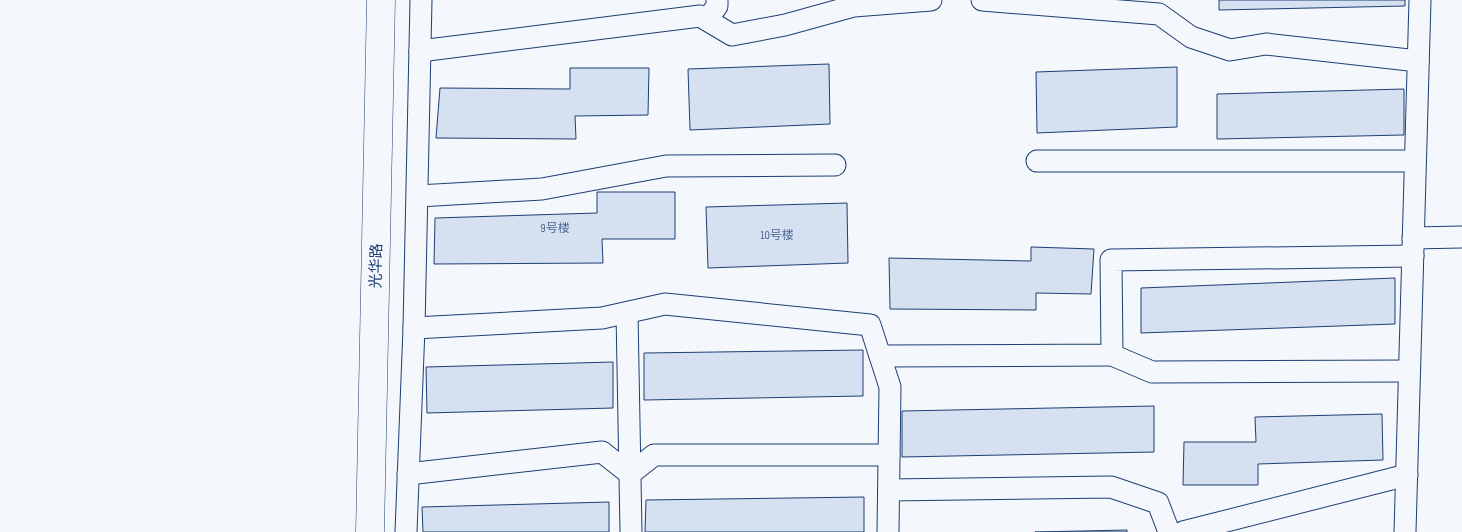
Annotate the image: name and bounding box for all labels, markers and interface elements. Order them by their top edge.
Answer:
house number: 9号楼 [540,221,570,236]
house number: 10号楼 [760,228,794,243]
street label: 光华路 [367,243,386,289]

